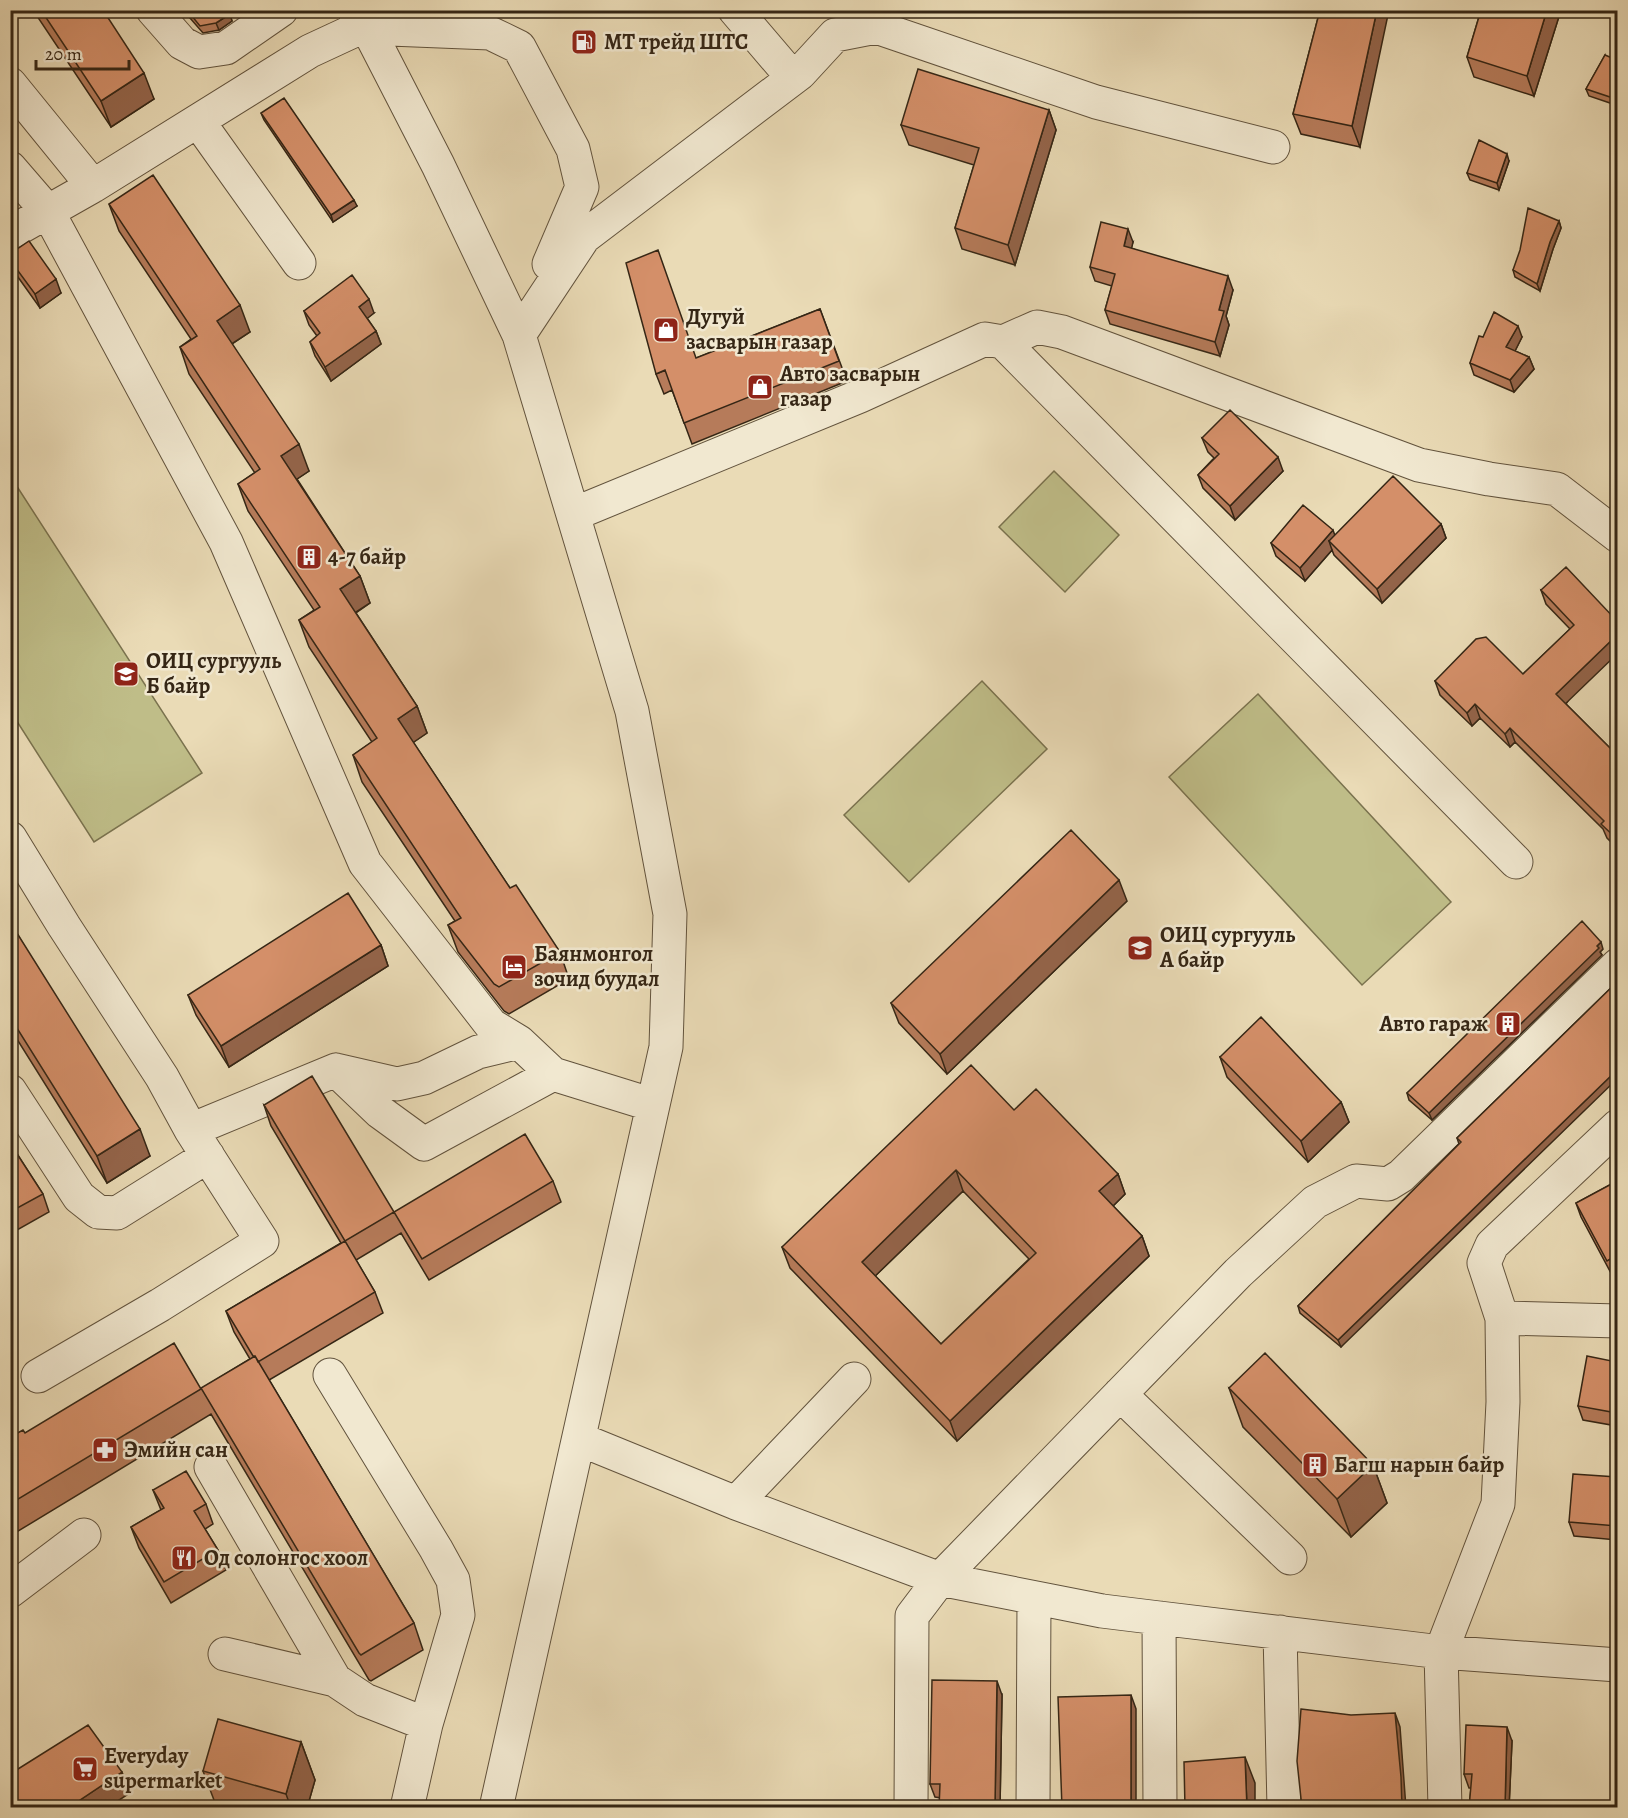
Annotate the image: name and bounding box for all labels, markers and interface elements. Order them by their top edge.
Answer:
fuel station icon: МТ трейд ШТС [569,27,599,57]
place label: МТ трейд ШТС [604,27,748,57]
scale bar [36,33,129,71]
text: 20 m [45,42,82,66]
place label: Дугуй засварын газар [686,302,833,357]
shop icon: Дугуй засварын газар [651,315,681,345]
place label: Авто засварын газар [779,359,920,414]
shop icon: Авто засварын газар [745,372,775,402]
building icon: 4-7 байр [294,542,324,572]
place label: 4-7 байр [328,542,406,572]
place label: ОИЦ сургууль Б байр [146,646,281,701]
school or university icon: ОИЦ сургууль Б байр [111,659,141,689]
place label: ОИЦ сургууль А байр [1159,920,1295,975]
school or university icon: ОИЦ сургууль А байр [1125,933,1155,963]
place label: Баянмонгол зочид буудал [534,939,659,994]
hotel icon: Баянмонгол зочид буудал [499,952,529,982]
place label: Авто гараж [1379,1009,1488,1039]
building icon: Авто гараж [1493,1009,1523,1039]
pharmacy icon: Эмийн сан [90,1435,120,1465]
place label: Эмийн сан [124,1435,228,1465]
building icon: Багш нарын байр [1300,1450,1330,1480]
place label: Багш нарын байр [1334,1450,1504,1480]
restaurant icon: Од солонгос хоол [169,1543,199,1573]
place label: Од солонгос хоол [204,1543,368,1573]
place label: Everyday supermarket [104,1741,223,1796]
supermarket icon: Everyday supermarket [70,1754,100,1784]

